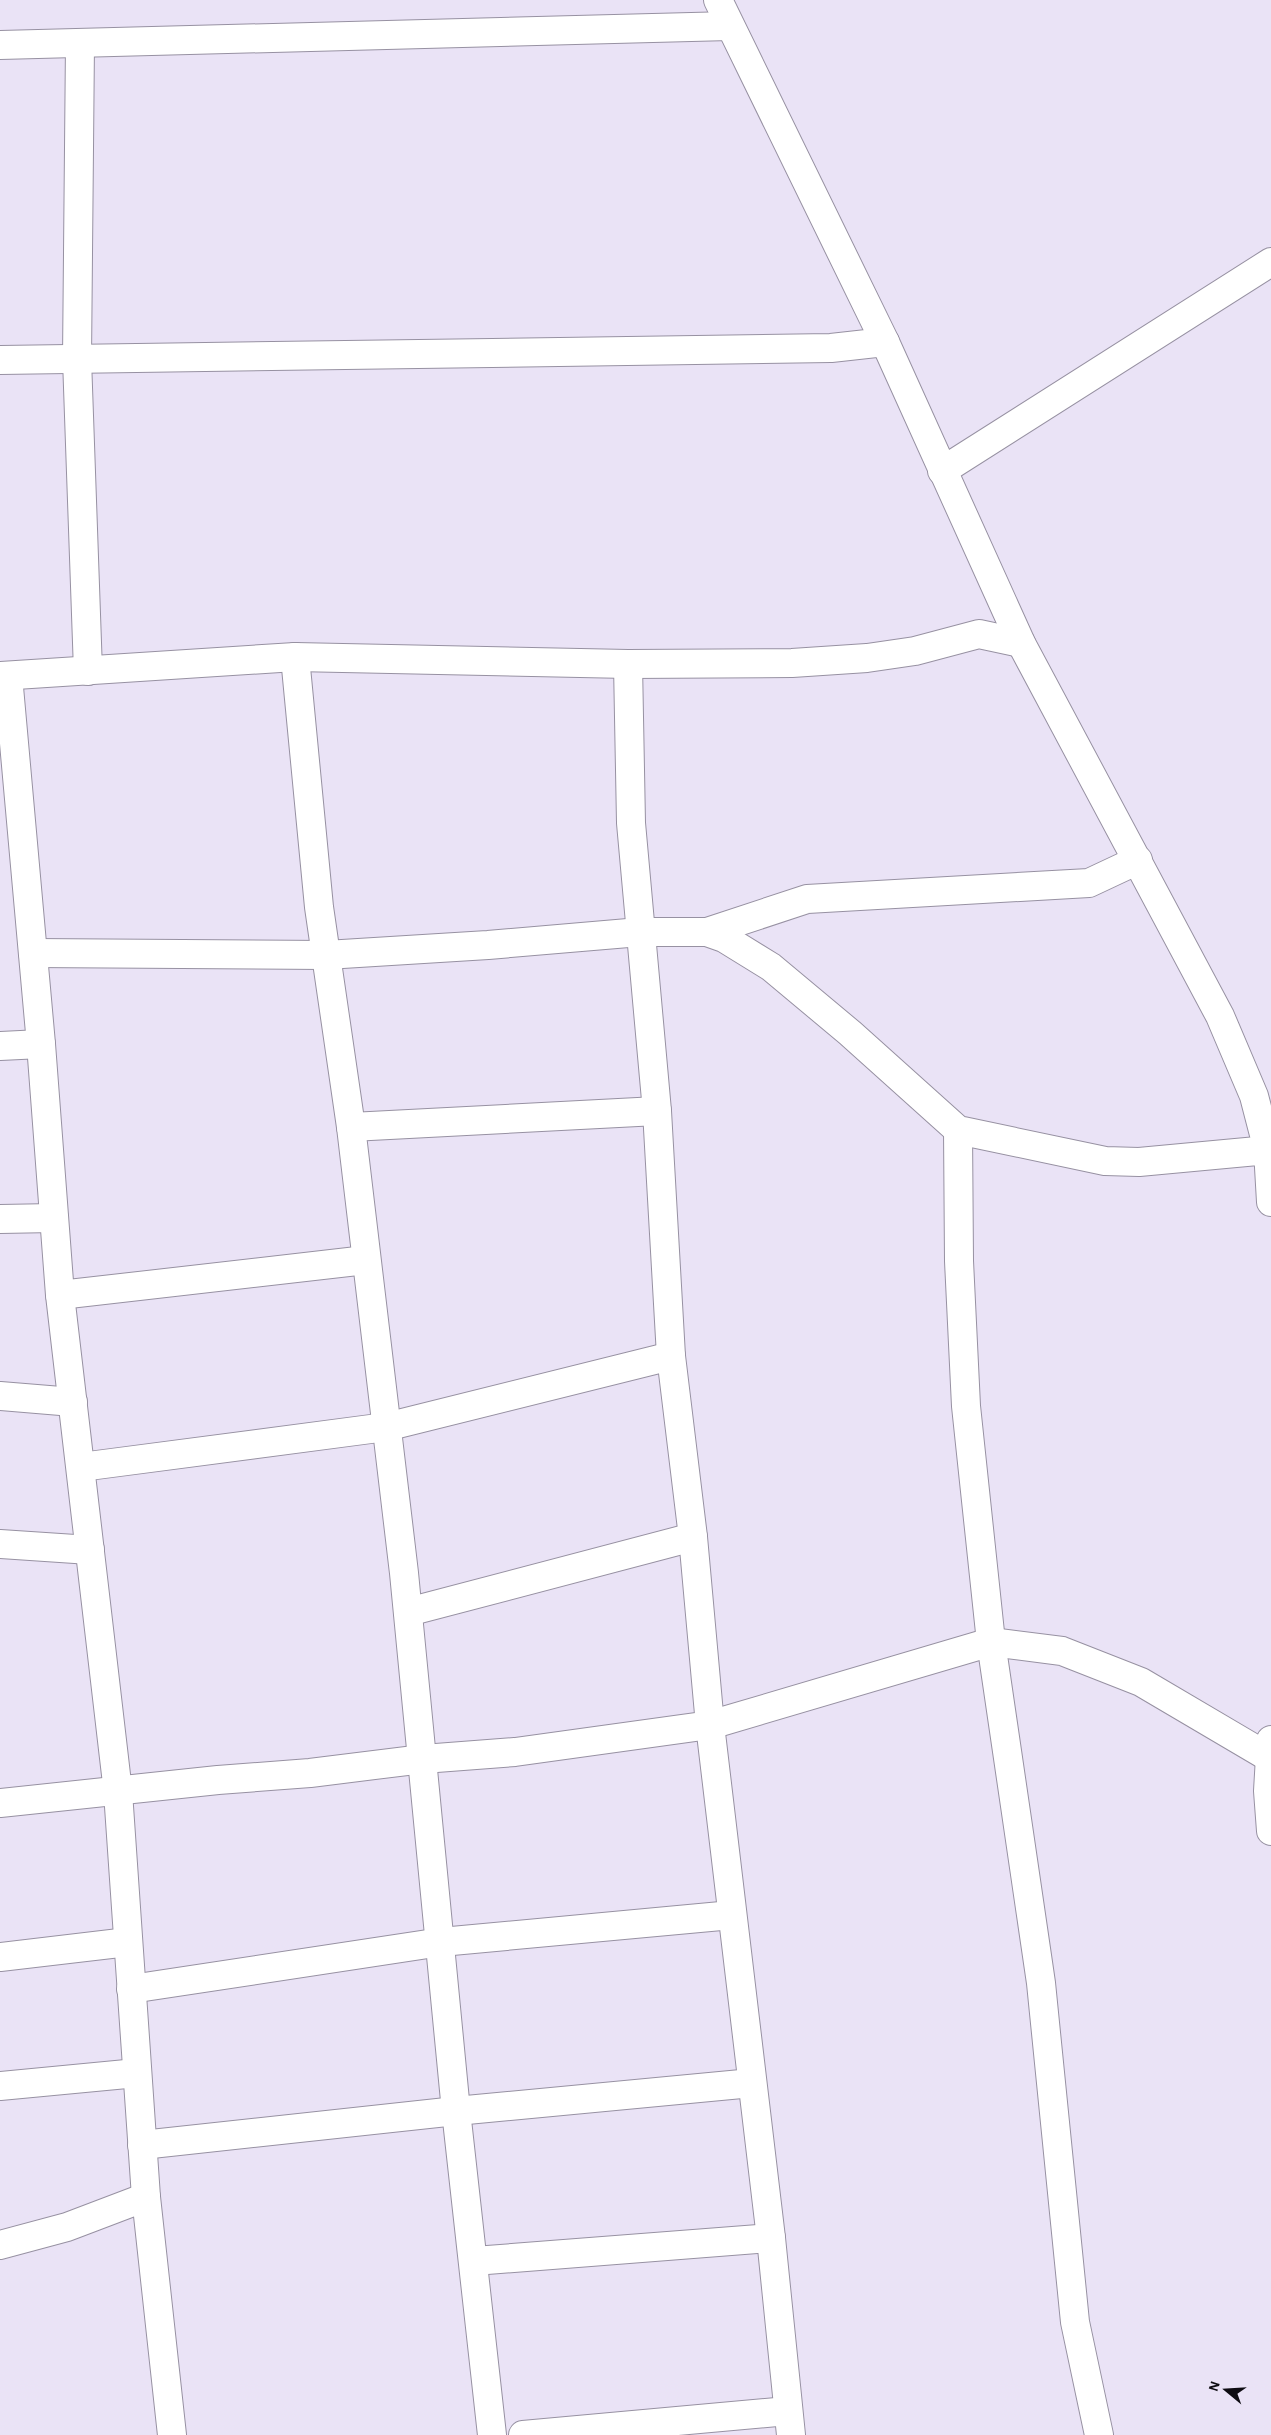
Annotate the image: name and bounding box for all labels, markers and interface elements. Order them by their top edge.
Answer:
north arrow [1201,2365,1251,2415]
text: N [1206,2379,1223,2393]

